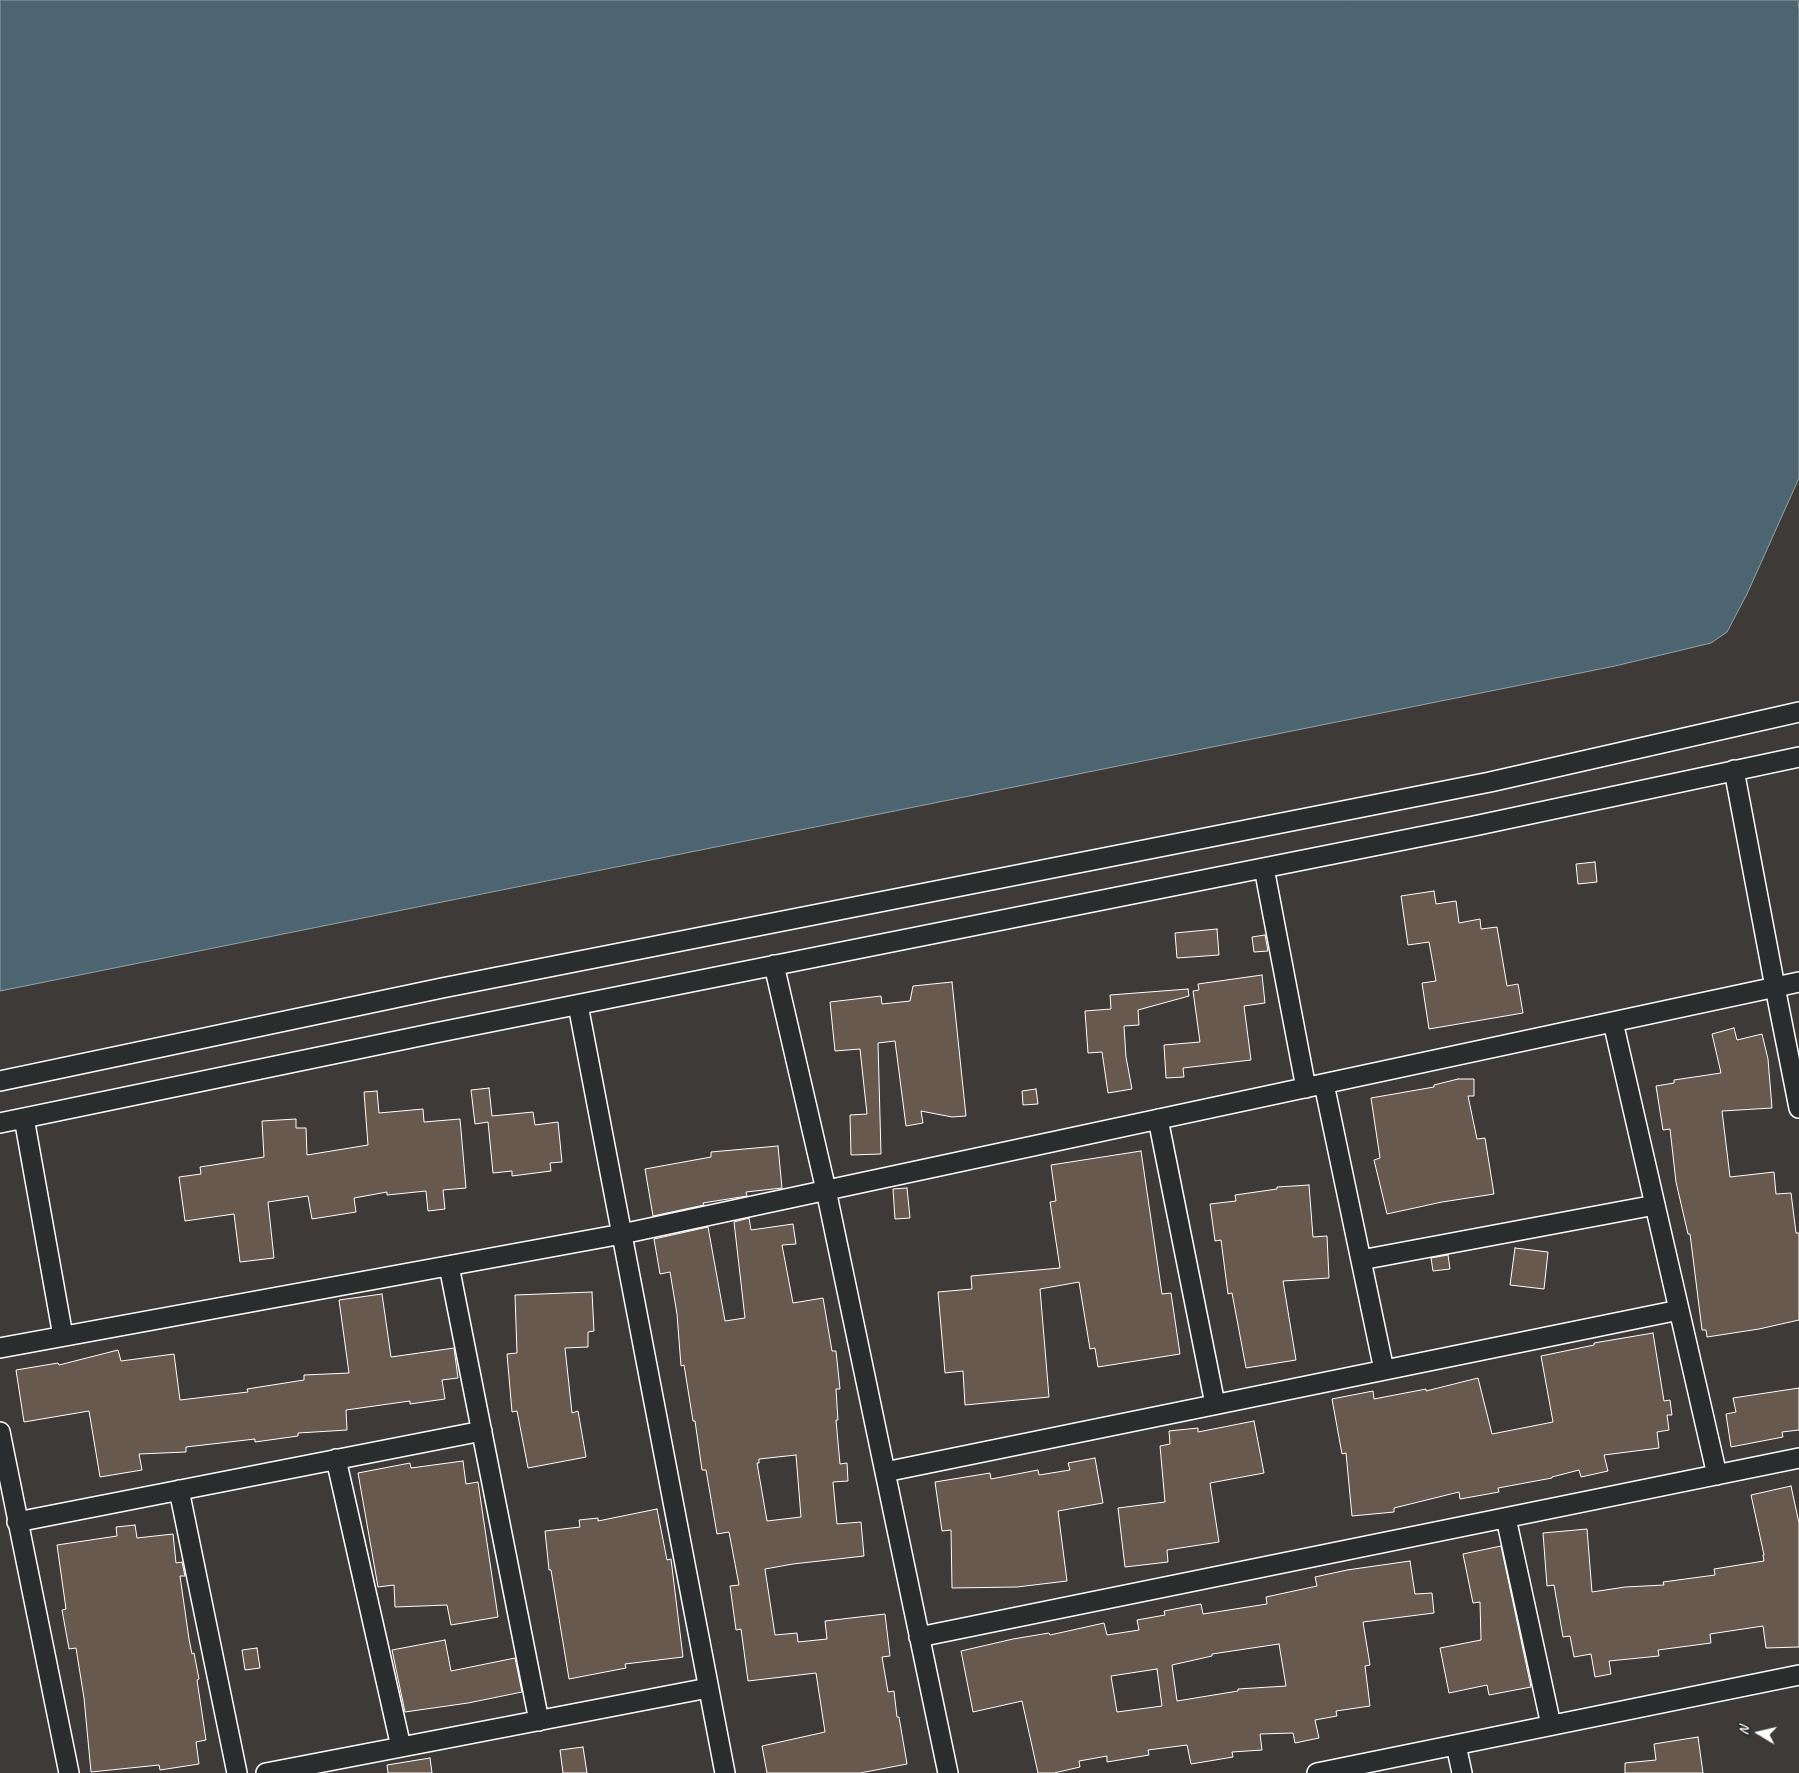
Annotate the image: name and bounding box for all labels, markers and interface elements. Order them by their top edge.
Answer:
north arrow [1734,1708,1784,1758]
text: N [1735,1725,1753,1736]

